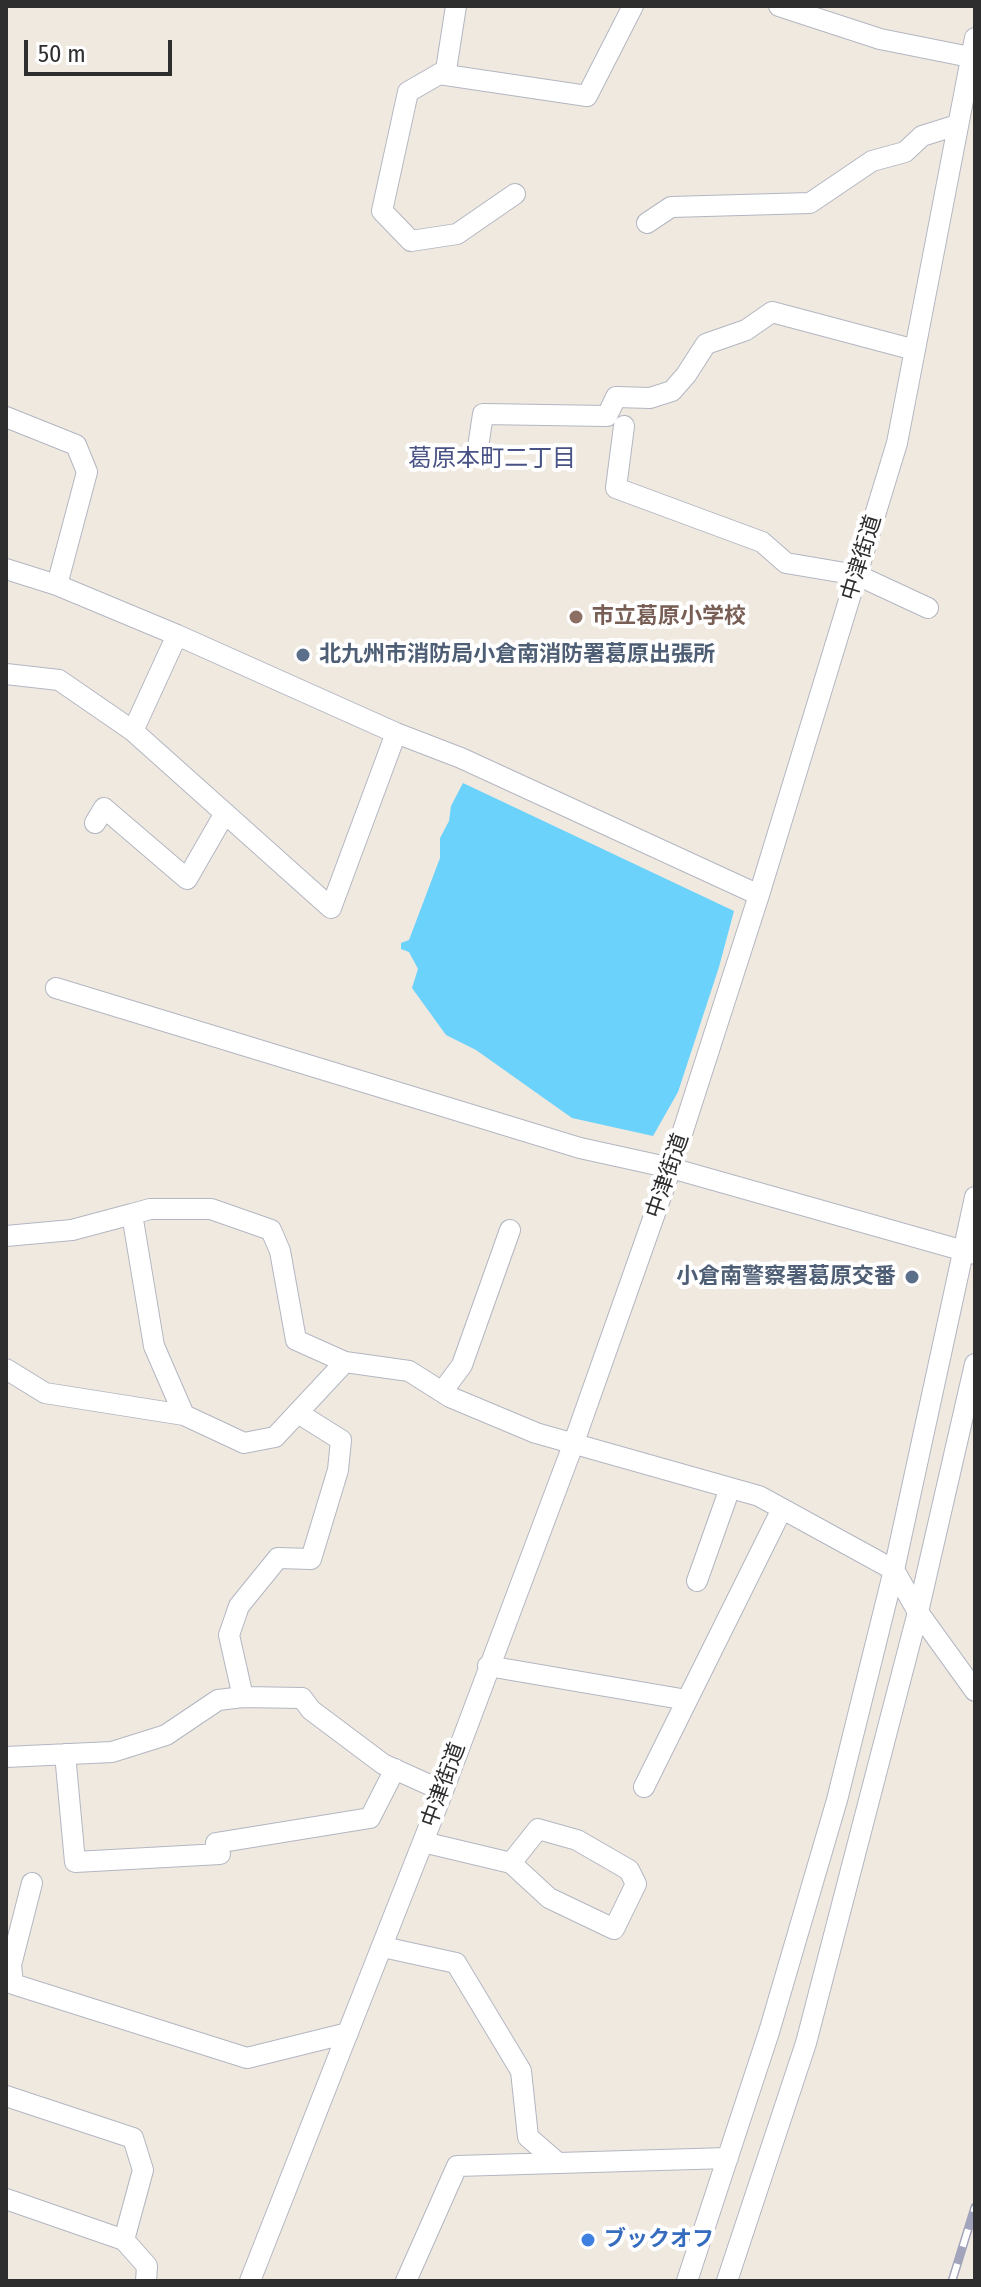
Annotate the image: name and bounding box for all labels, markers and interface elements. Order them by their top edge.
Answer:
scale bar [28,24,176,74]
text: 50 m [38,40,86,68]
district label: 葛原本町二丁目 [408,445,576,473]
street label: 中津街道 [837,512,887,604]
place label: 市立葛原小学校 [592,604,746,630]
marker: 市立葛原小学校 [567,608,585,626]
place label: 北九州市消防局小倉南消防署葛原出張所 [319,642,715,668]
marker: 北九州市消防局小倉南消防署葛原出張所 [294,646,312,664]
street label: 中津街道 [641,1130,695,1222]
place label: 小倉南警察署葛原交番 [676,1264,896,1290]
marker: 小倉南警察署葛原交番 [903,1268,921,1286]
street label: 中津街道 [417,1739,471,1831]
place label: ブックオフ [604,2227,714,2253]
marker: ブックオフ [579,2231,597,2249]

